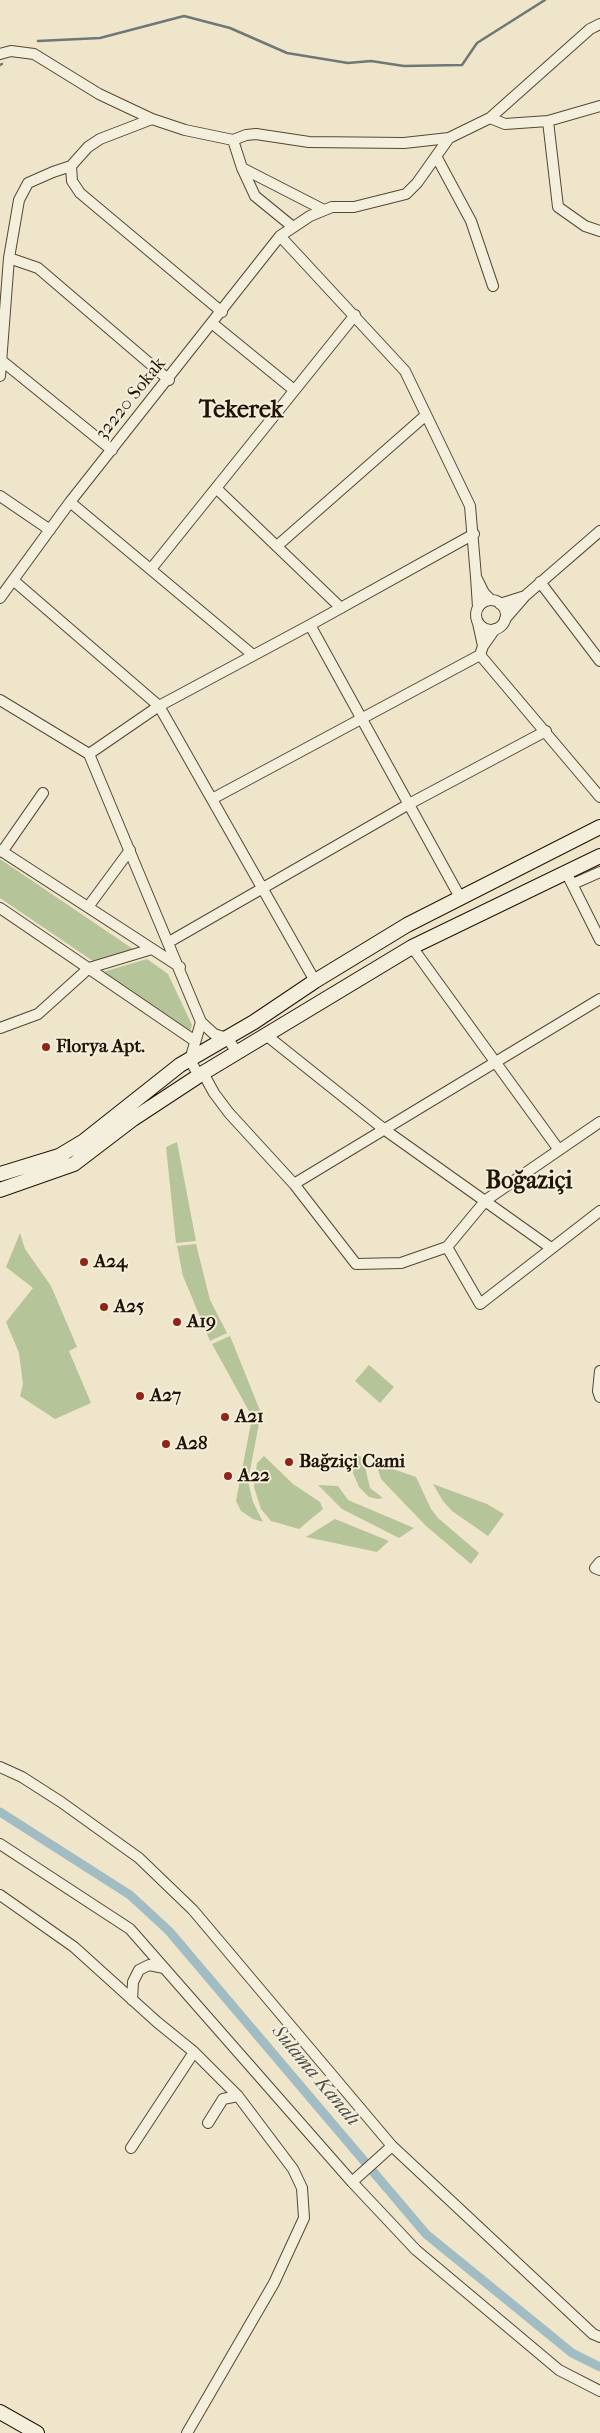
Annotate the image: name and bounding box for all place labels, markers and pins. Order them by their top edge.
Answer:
place label: Florya Apt. [56,1036,145,1058]
marker: Florya Apt. [40,1041,52,1053]
place label: A24 [94,1251,127,1273]
marker: A24 [78,1256,90,1268]
place label: A25 [114,1296,144,1318]
marker: A25 [98,1301,110,1313]
place label: A19 [187,1311,216,1333]
marker: A19 [171,1316,183,1328]
place label: A27 [150,1385,181,1407]
marker: A27 [134,1390,146,1402]
place label: A21 [235,1406,264,1428]
marker: A21 [219,1411,231,1423]
place label: A28 [176,1433,208,1455]
marker: A28 [160,1438,172,1450]
place label: Bağziçi Cami [299,1451,405,1473]
marker: Bağziçi Cami [283,1456,295,1468]
place label: A22 [238,1465,270,1487]
marker: A22 [222,1470,234,1482]

